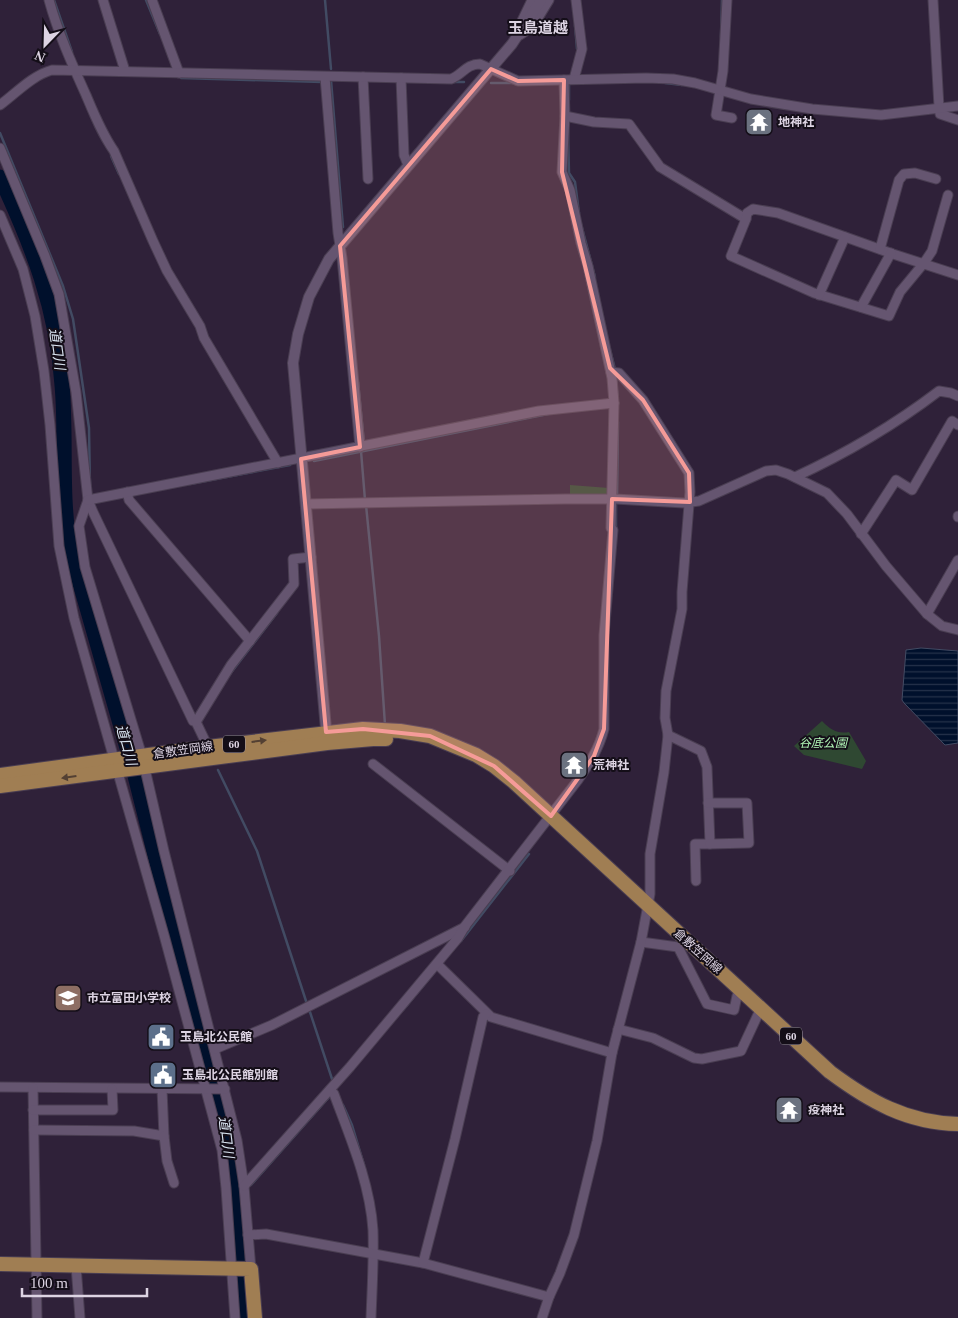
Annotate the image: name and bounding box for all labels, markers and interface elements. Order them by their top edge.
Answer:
district label: 玉島道越 [508,19,568,36]
north arrow [20,20,70,70]
text: N [33,48,48,65]
temple icon: 地神社 [744,107,774,137]
place label: 地神社 [778,115,814,129]
water label: 道口川 [47,327,68,373]
water label: 道口川 [113,723,140,769]
road number: 60 [223,736,245,752]
park label: 谷底公園 [799,736,849,750]
one-way arrow [252,737,268,745]
street label: 倉敷笠岡線 [152,739,214,761]
temple icon: 荒神社 [559,750,589,780]
place label: 荒神社 [593,758,629,772]
one-way arrow [61,773,77,781]
street label: 倉敷笠岡線 [671,926,725,976]
school or university icon: 市立富田小学校 [53,983,83,1013]
place label: 市立富田小学校 [87,991,171,1005]
public building icon: 玉島北公民館 [146,1022,176,1052]
road number: 60 [780,1028,802,1044]
place label: 玉島北公民館 [180,1030,252,1044]
public building icon: 玉島北公民館別館 [148,1060,178,1090]
place label: 玉島北公民館別館 [182,1068,278,1082]
temple icon: 疫神社 [774,1095,804,1125]
place label: 疫神社 [808,1103,844,1117]
water label: 道口川 [216,1115,236,1161]
scale bar [22,1266,148,1298]
text: 100 m [30,1275,68,1291]

